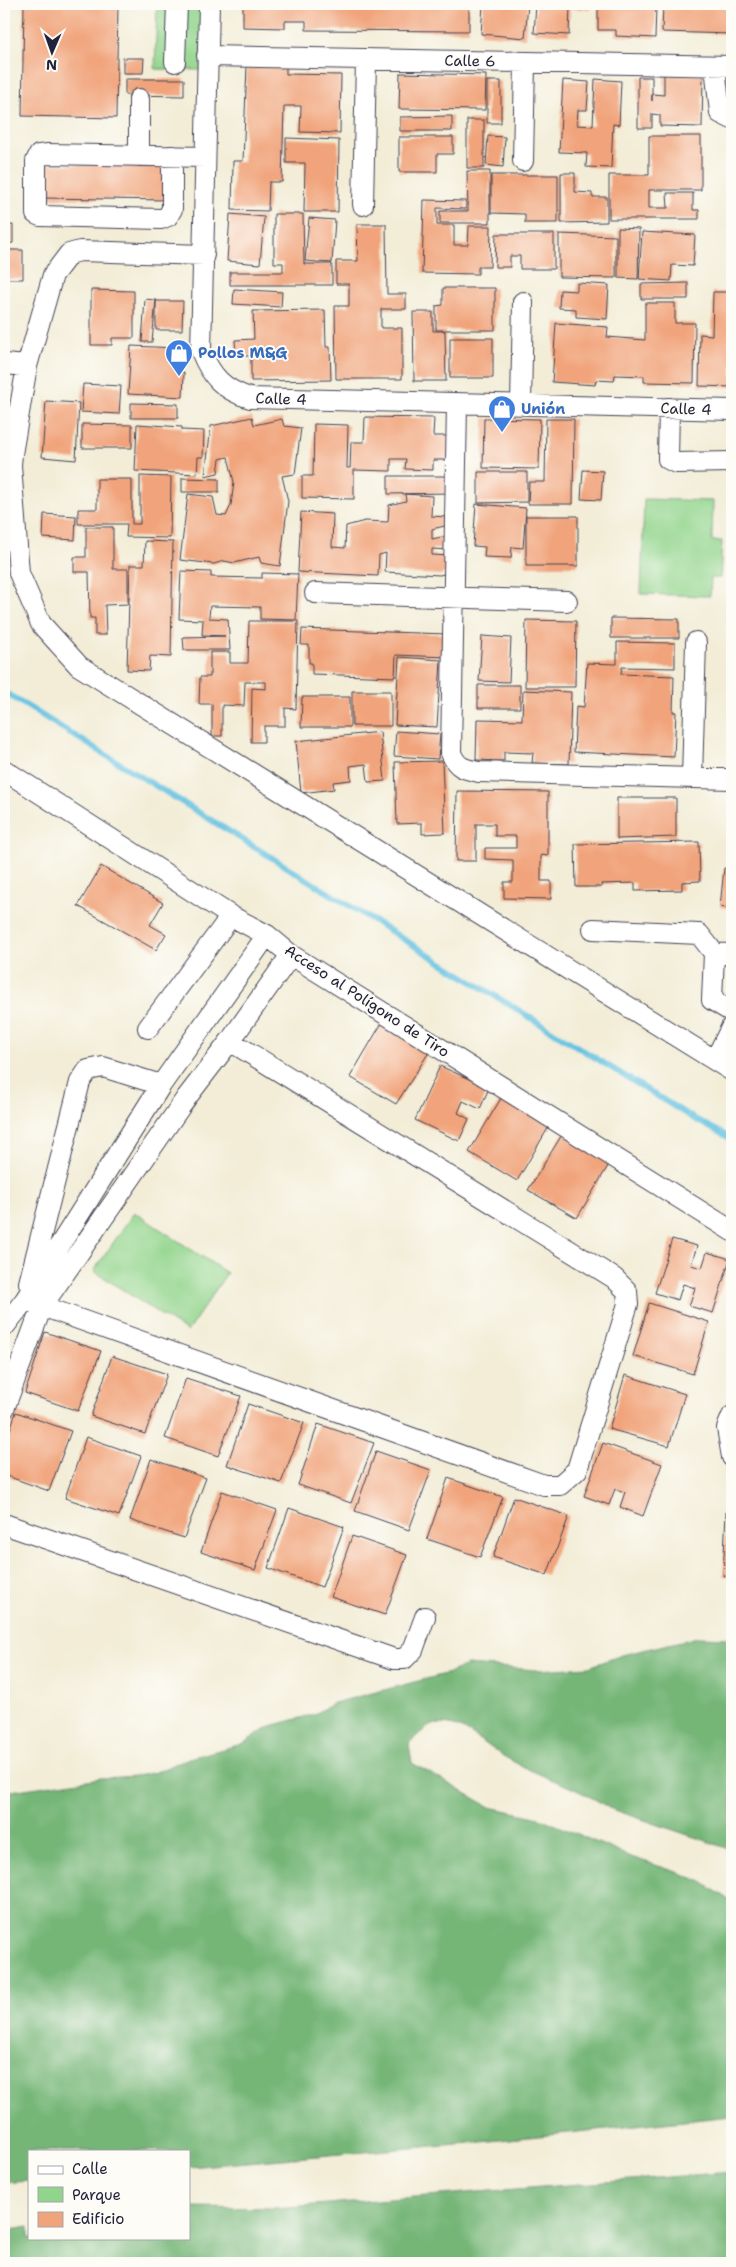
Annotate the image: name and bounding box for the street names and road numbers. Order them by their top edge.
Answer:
street label: Calle 6 [444,51,496,71]
street label: Calle 4 [255,388,307,410]
street label: Calle 4 [660,398,712,420]
street label: Acceso al Polígono de Tiro [281,940,453,1062]

